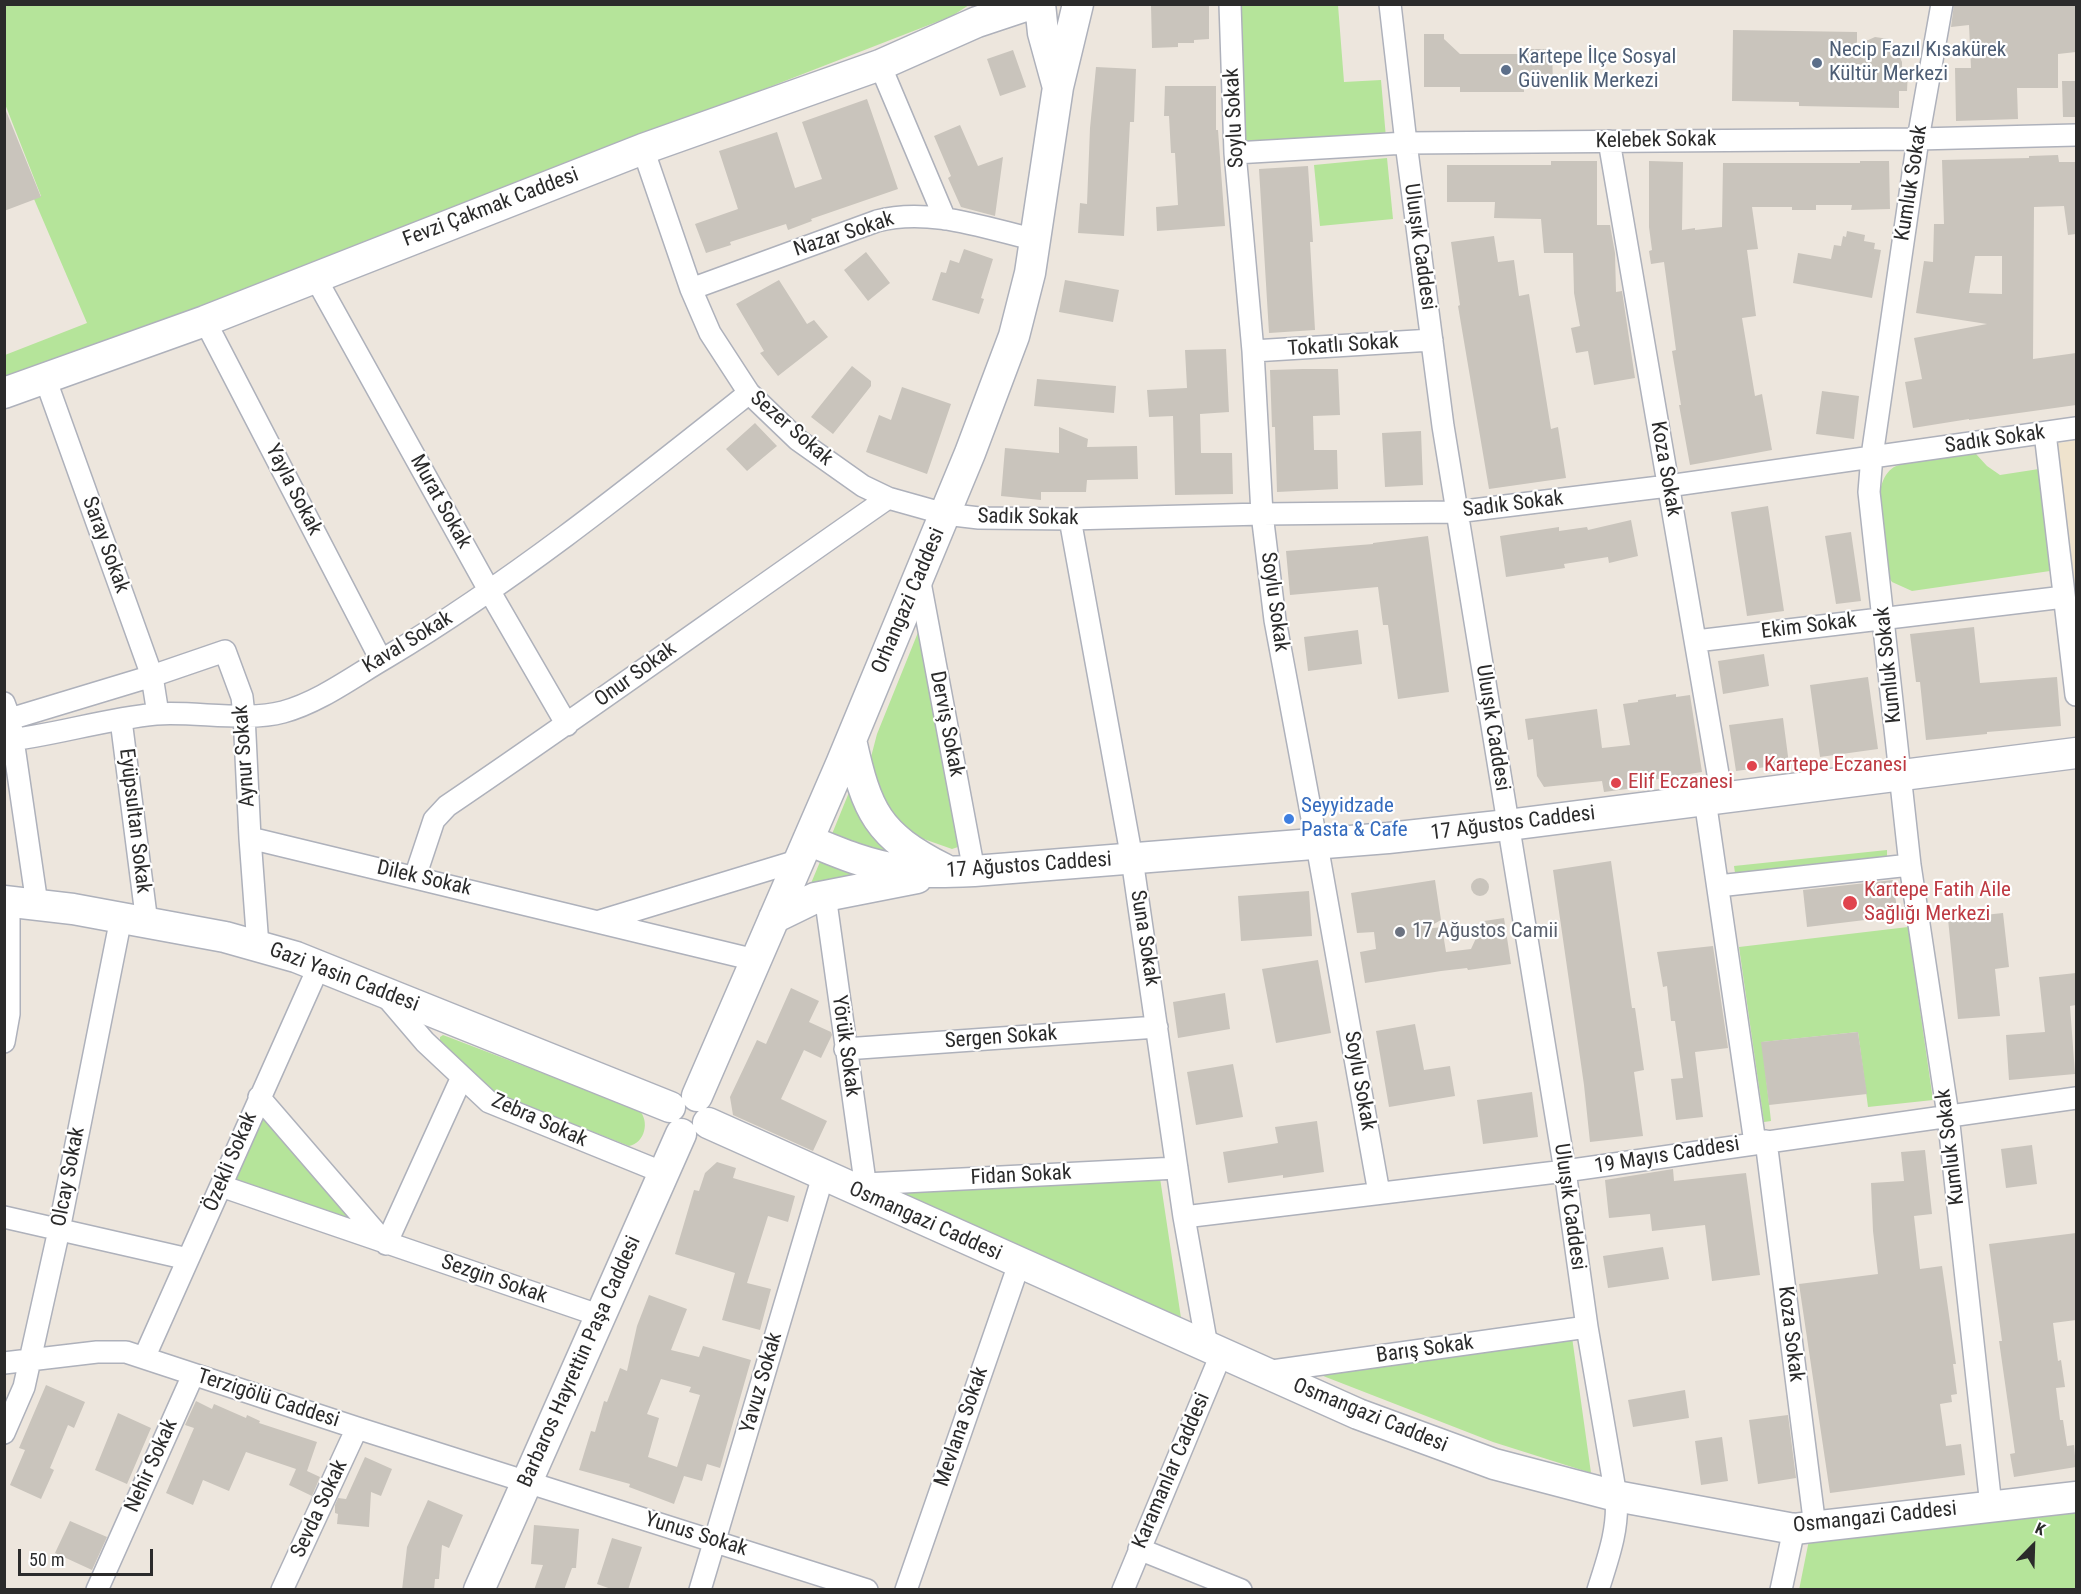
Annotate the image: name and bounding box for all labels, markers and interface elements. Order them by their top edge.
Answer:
place label: Necip Fazıl Kısakürek Kültür Merkezi [1829,38,2006,88]
place label: Kartepe İlçe Sosyal Güvenlik Merkezi [1518,45,1676,95]
marker: Necip Fazıl Kısakürek Kültür Merkezi [1810,56,1824,70]
marker: Kartepe İlçe Sosyal Güvenlik Merkezi [1499,63,1513,77]
street label: Soylu Sokak [1220,67,1250,169]
street label: Kumluk Sokak [1890,123,1934,243]
street label: Kelebek Sokak [1595,127,1717,155]
street label: Fevzi Çakmak Caddesi [400,163,582,253]
street label: Uluışık Caddesi [1398,182,1440,312]
street label: Nazar Sokak [791,207,897,263]
street label: Tokatlı Sokak [1287,330,1399,362]
street label: Sezer Sokak [745,386,837,472]
street label: Koza Sokak [1644,420,1686,518]
street label: Sadık Sokak [1943,420,2047,460]
street label: Yayla Sokak [259,440,327,540]
street label: Murat Sokak [404,451,476,553]
street label: Sadık Sokak [1461,486,1565,524]
street label: Saray Sokak [76,493,134,597]
street label: Sadık Sokak [977,505,1079,531]
street label: Orhangazi Caddesi [867,524,951,678]
street label: Soylu Sokak [1255,551,1293,653]
street label: Kaval Sokak [359,606,457,680]
street label: Kumluk Sokak [1870,606,1908,724]
street label: Ekim Sokak [1760,609,1858,645]
street label: Onur Sokak [590,637,682,713]
street label: Uluışık Caddesi [1470,663,1514,793]
street label: Derviş Sokak [923,669,969,779]
street label: Aynur Sokak [229,704,261,808]
street label: Eyüpsultan Sokak [113,747,155,895]
place label: Kartepe Eczanesi [1764,753,1907,779]
marker: Kartepe Eczanesi [1745,759,1759,773]
place label: Elif Eczanesi [1628,770,1733,796]
marker: Elif Eczanesi [1609,776,1623,790]
place label: Seyyidzade Pasta & Cafe [1301,794,1408,844]
street label: 17 Ağustos Caddesi [1429,801,1597,847]
marker: Seyyidzade Pasta & Cafe [1282,812,1296,826]
street label: 17 Ağustos Caddesi [945,848,1113,884]
street label: Dilek Sokak [374,856,474,902]
place label: Kartepe Fatih Aile Sağlığı Merkezi [1864,878,2011,928]
street label: Suna Sokak [1124,888,1164,988]
marker: Kartepe Fatih Aile Sağlığı Merkezi [1841,894,1859,912]
place label: 17 Ağustos Camii [1412,919,1558,945]
marker: 17 Ağustos Camii [1393,925,1407,939]
street label: Gazi Yasin Caddesi [266,938,422,1018]
street label: Yörük Sokak [825,994,865,1098]
street label: Sergen Sokak [944,1022,1058,1054]
street label: Soylu Sokak [1338,1029,1380,1133]
street label: Kumluk Sokak [1931,1087,1971,1207]
street label: Zebra Sokak [487,1089,591,1153]
street label: Özekli Sokak [199,1108,263,1216]
street label: Olcay Sokak [47,1125,91,1229]
street label: 19 Mayıs Caddesi [1593,1132,1741,1180]
street label: Uluışık Caddesi [1548,1142,1590,1272]
street label: Fidan Sokak [970,1161,1072,1191]
street label: Osmangazi Caddesi [845,1177,1005,1267]
street label: Barbaros Hayrettin Paşa Caddesi [513,1232,647,1492]
street label: Sezgin Sokak [438,1250,550,1310]
street label: Koza Sokak [1772,1285,1808,1383]
street label: Yavuz Sokak [736,1330,788,1436]
street label: Barış Sokak [1375,1331,1475,1369]
street label: Terzigölü Caddesi [194,1364,342,1434]
street label: Mevlana Sokak [930,1364,994,1490]
street label: Osmangazi Caddesi [1289,1373,1451,1459]
street label: Karamanlar Caddesi [1128,1389,1216,1553]
street label: Nehir Sokak [120,1415,184,1517]
street label: Sevda Sokak [286,1456,354,1562]
street label: Osmangazi Caddesi [1792,1497,1958,1539]
street label: Yunus Sokak [642,1507,750,1563]
north arrow [2003,1516,2063,1576]
text: K [2032,1518,2048,1539]
scale bar [21,1537,156,1575]
text: 50 m [29,1549,64,1570]

